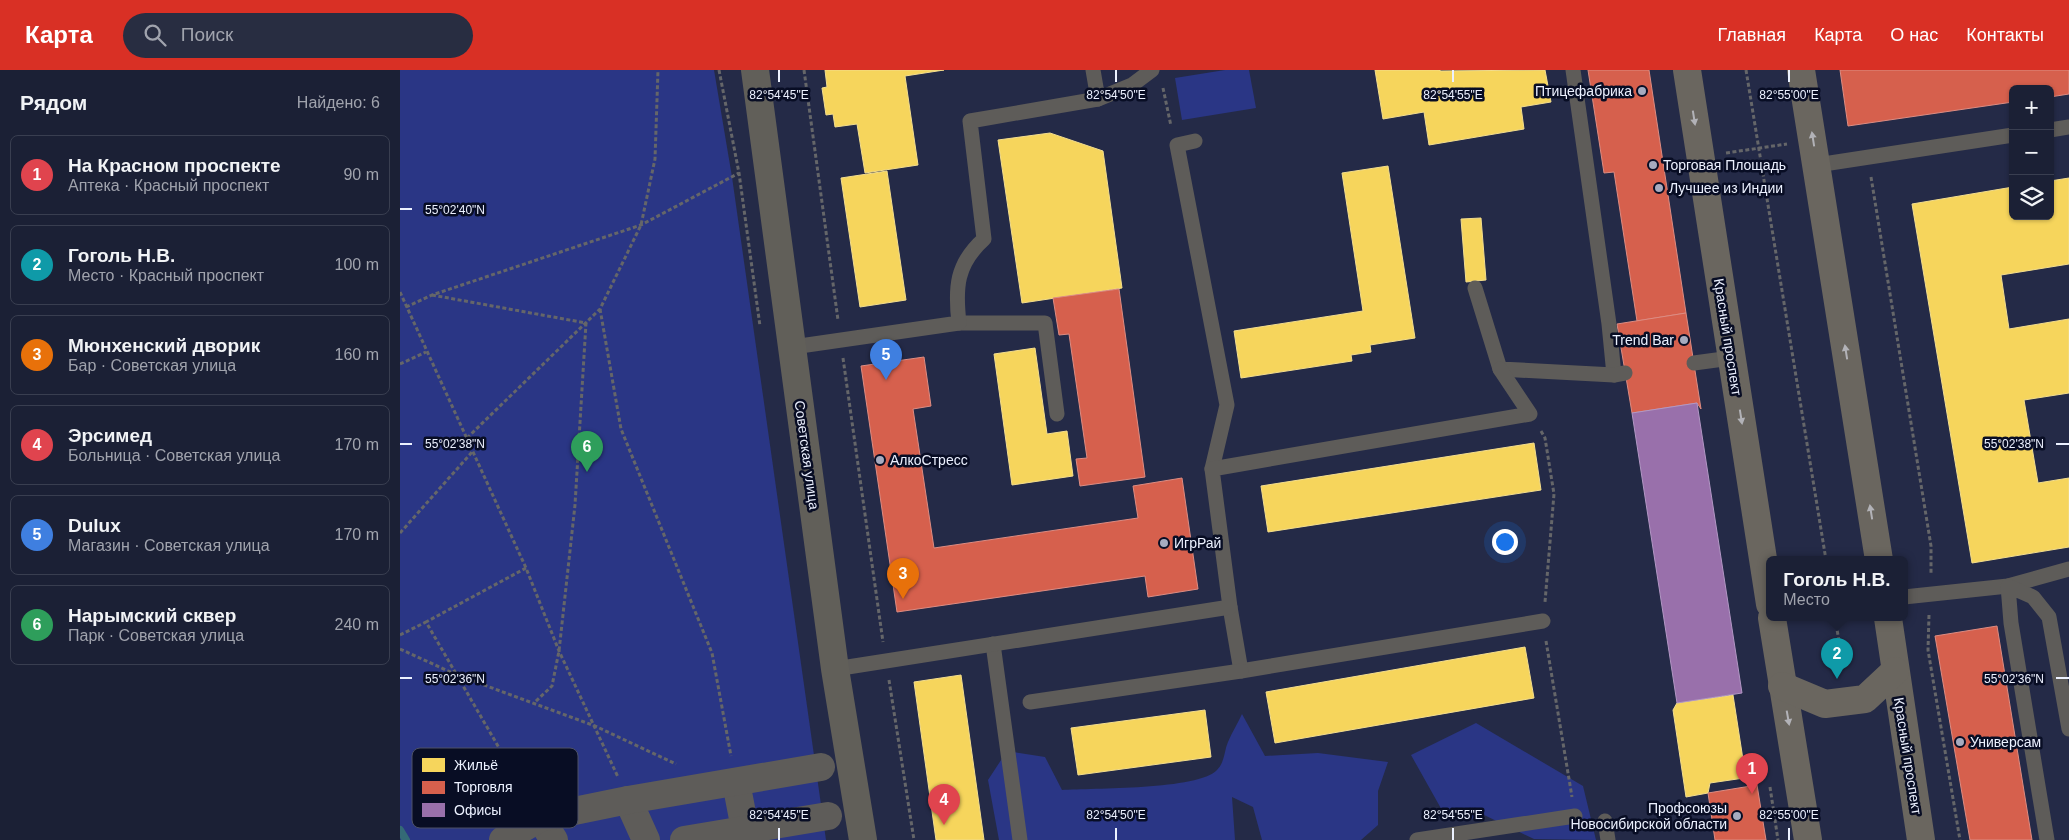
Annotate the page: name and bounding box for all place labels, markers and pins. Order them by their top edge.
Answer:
place label: Птицефабрика [1535,83,1632,99]
marker: Птицефабрика [1636,85,1648,97]
place label: Торговая Площадь [1663,157,1786,173]
marker: Торговая Площадь [1647,159,1659,171]
place label: Лучшее из Индии [1669,180,1783,196]
marker: Лучшее из Индии [1653,182,1665,194]
place label: Trend Bar [1612,332,1674,348]
marker: Trend Bar [1678,334,1690,346]
pin: 5 [870,339,902,380]
pin: 6 [571,431,603,472]
place label: АлкоСтресс [890,452,968,468]
marker: АлкоСтресс [874,454,886,466]
place label: ИгрРай [1174,535,1221,551]
marker: ИгрРай [1158,537,1170,549]
pin: 3 [887,558,919,599]
pin: 2 [1821,638,1853,679]
place label: Универсам [1970,734,2041,750]
marker: Универсам [1954,736,1966,748]
pin: 1 [1736,753,1768,794]
pin: 4 [928,784,960,825]
place label: Профсоюзы Новосибирской области [1570,800,1727,832]
marker: Профсоюзы Новосибирской области [1731,810,1743,822]

